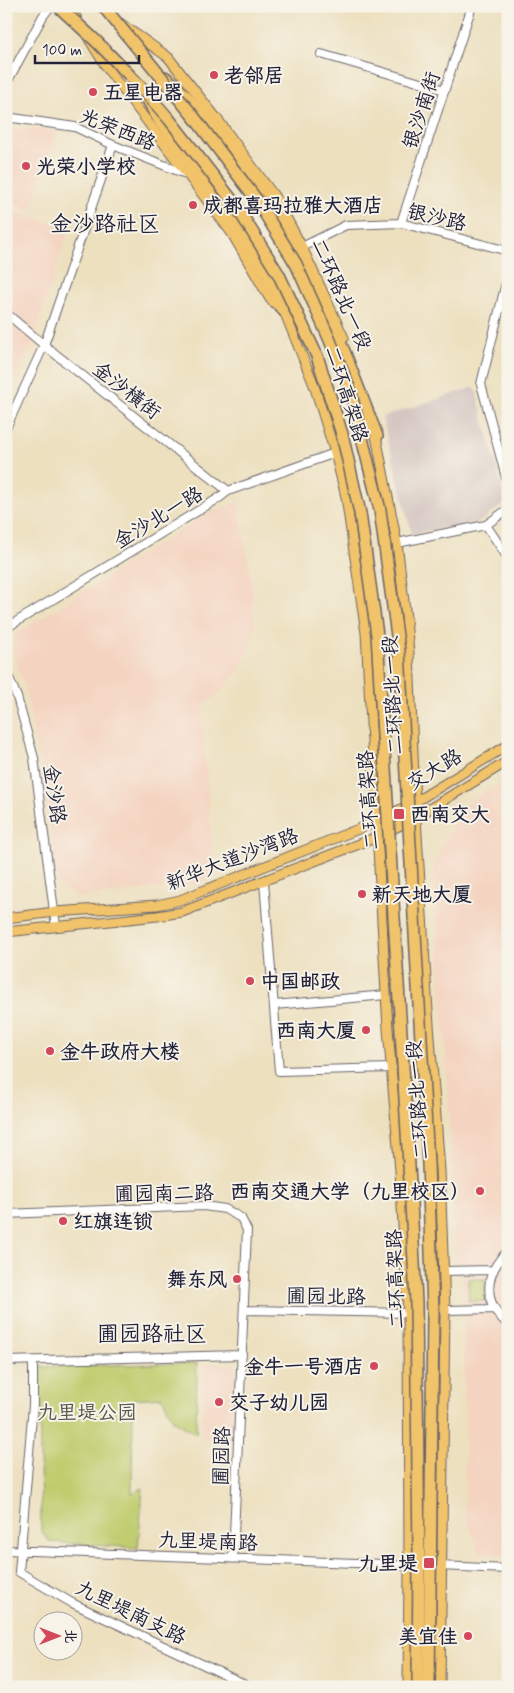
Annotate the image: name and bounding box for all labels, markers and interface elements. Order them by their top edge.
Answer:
scale bar [35,32,139,64]
text: 100 m [42,41,82,61]
place label: 老邻居 [224,63,284,90]
street label: 银沙南街 [397,68,448,153]
marker: 老邻居 [208,69,220,81]
place label: 五星电器 [103,80,183,107]
marker: 五星电器 [87,86,99,98]
street label: 光荣西路 [75,103,161,158]
place label: 光荣小学校 [36,154,136,181]
marker: 光荣小学校 [20,160,32,172]
place label: 成都喜玛拉雅大酒店 [203,193,383,220]
marker: 成都喜玛拉雅大酒店 [187,199,199,211]
street label: 银沙路 [404,199,470,239]
district label: 金沙路社区 [50,211,160,239]
street label: 二环路北一段 [304,234,377,355]
street label: 二环高架路 [317,343,374,447]
street label: 金沙横街 [86,356,166,426]
street label: 金沙北一路 [109,480,209,556]
street label: 二环路北一段 [377,634,410,756]
street label: 交大路 [402,743,468,797]
street label: 二环高架路 [352,748,386,851]
street label: 金沙路 [36,763,71,827]
place label: 西南交大 [410,802,490,829]
marker: 西南交大 [392,807,406,821]
street label: 新华大道沙湾路 [162,822,304,898]
place label: 新天地大厦 [372,882,472,909]
marker: 新天地大厦 [356,888,368,900]
place label: 中国邮政 [260,969,340,996]
marker: 中国邮政 [244,975,256,987]
place label: 西南大厦 [276,1018,356,1045]
marker: 西南大厦 [360,1024,372,1036]
place label: 金牛政府大楼 [60,1039,180,1066]
street label: 二环路北一段 [401,1039,436,1161]
marker: 金牛政府大楼 [44,1045,56,1057]
place label: 西南交通大学（九里校区） [230,1179,470,1206]
street label: 圃园南二路 [114,1180,215,1209]
marker: 西南交通大学（九里校区） [474,1185,486,1197]
place label: 红旗连锁 [73,1209,153,1236]
marker: 红旗连锁 [57,1215,69,1227]
street label: 二环高架路 [381,1228,412,1329]
place label: 舞东风 [167,1267,227,1294]
marker: 舞东风 [231,1273,243,1285]
street label: 圃园北路 [286,1283,367,1312]
district label: 圃园路社区 [97,1321,207,1349]
place label: 金牛一号酒店 [244,1354,364,1381]
marker: 金牛一号酒店 [368,1360,380,1372]
place label: 交子幼儿园 [229,1390,329,1417]
marker: 交子幼儿园 [213,1396,225,1408]
park label: 九里堤公园 [37,1400,137,1427]
street label: 圃园路 [208,1425,237,1487]
street label: 九里堤南路 [158,1527,259,1558]
place label: 九里堤 [358,1551,418,1578]
marker: 九里堤 [422,1556,436,1570]
street label: 九里堤南支路 [70,1575,191,1652]
north arrow [32,1610,82,1660]
place label: 美宜佳 [398,1624,458,1651]
text: 北 [61,1629,79,1643]
marker: 美宜佳 [462,1630,474,1642]

